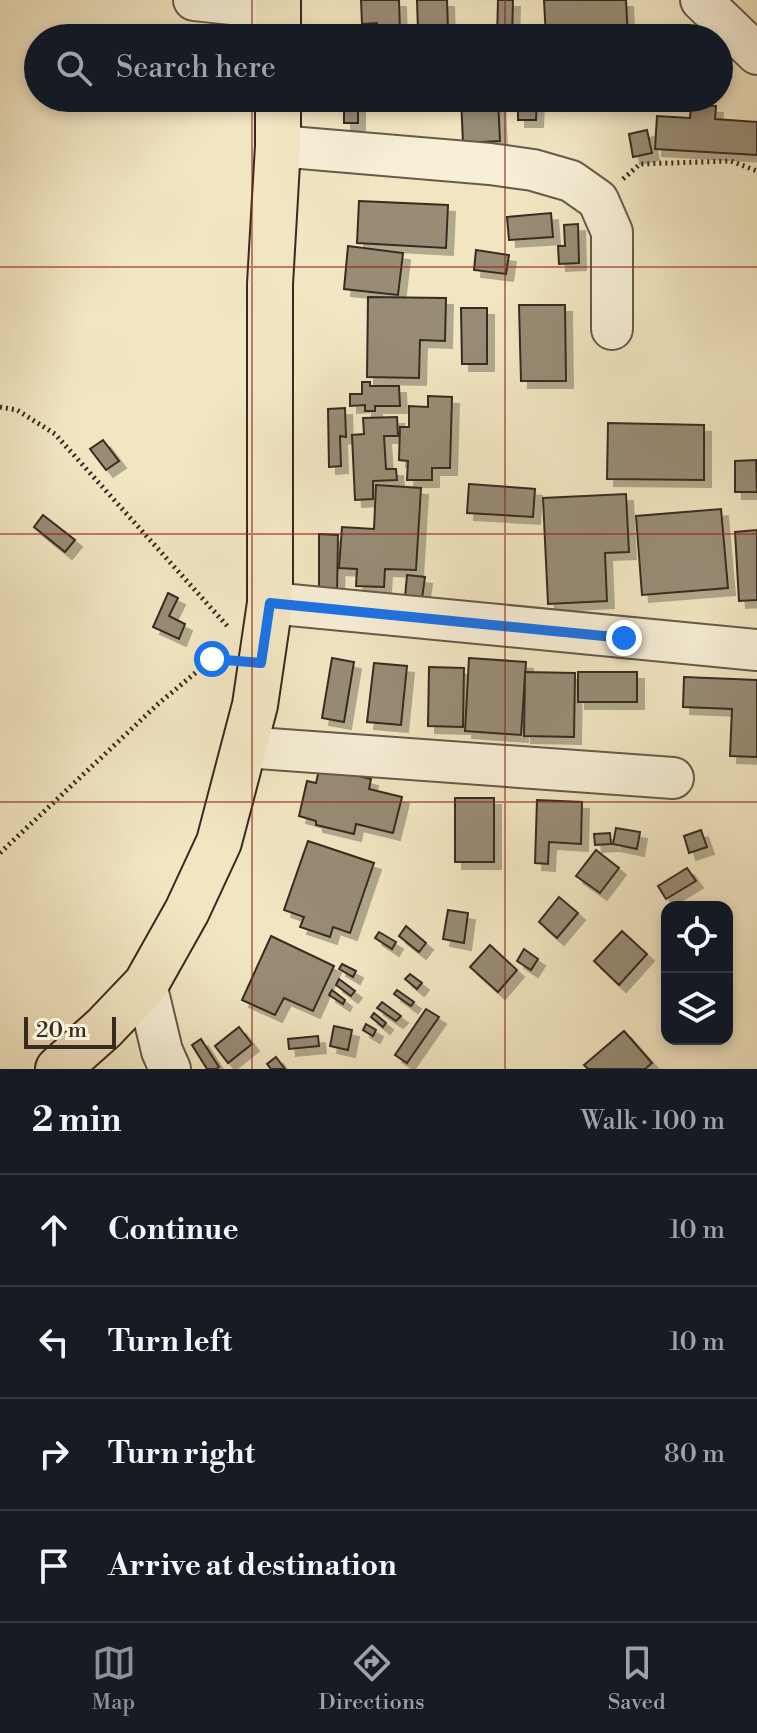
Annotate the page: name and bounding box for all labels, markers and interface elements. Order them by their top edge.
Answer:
search box [24,24,733,112]
icon: search [52,46,96,90]
text: Search here [116,49,276,87]
route end [606,620,642,656]
route start [194,641,230,677]
map controls [661,901,733,1045]
button: locate [661,901,733,973]
button: layers [661,973,733,1045]
scale bar [24,1013,116,1049]
text: 20 m [36,1017,87,1044]
text: 2 min [32,1100,121,1142]
text: Walk · 100 m [581,1105,725,1137]
icon: ahead [32,1208,76,1252]
text: Continue [108,1211,239,1249]
text: 10 m [669,1214,725,1246]
icon: left [32,1320,76,1364]
text: Turn left [108,1323,232,1361]
text: 10 m [669,1326,725,1358]
icon: right [32,1432,76,1476]
text: Turn right [108,1435,255,1473]
text: 80 m [664,1438,725,1470]
icon: arrive [32,1544,76,1588]
text: Arrive at destination [108,1547,397,1585]
tab: Map [92,1641,136,1716]
tab: Directions [319,1641,425,1716]
tab: Saved [608,1641,665,1716]

